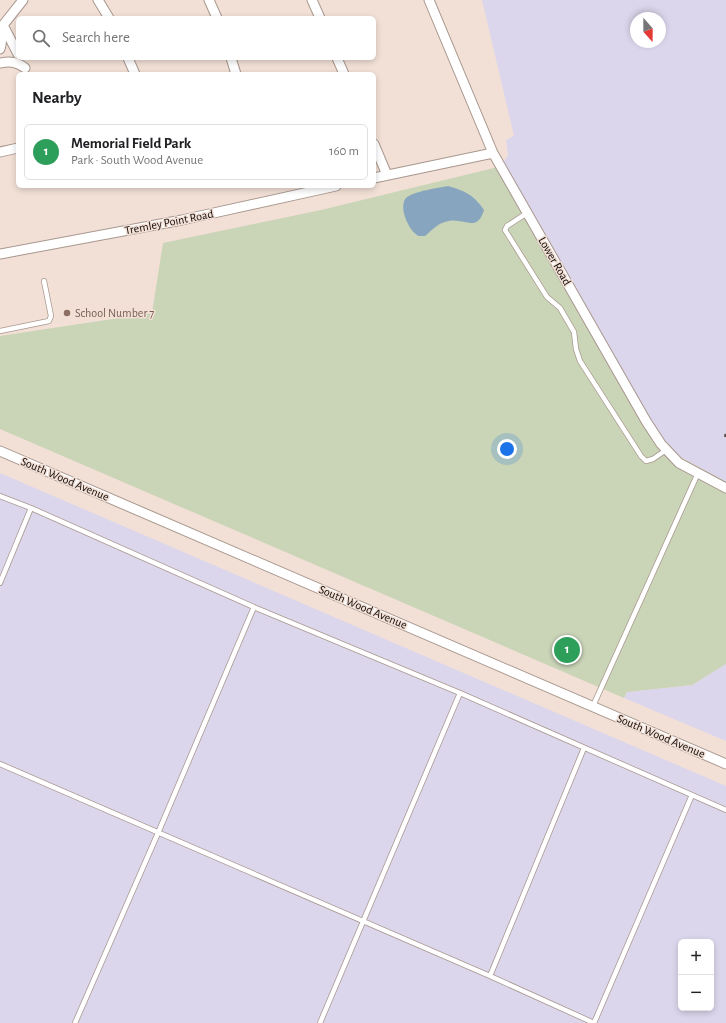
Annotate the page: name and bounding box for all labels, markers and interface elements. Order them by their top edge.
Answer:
north arrow [630,12,666,48]
search box [16,16,376,60]
icon: search [30,27,52,49]
text: Search here [62,30,130,45]
text: Nearby [32,89,82,106]
text: Memorial Field Park [71,136,191,151]
text: 1 [44,145,48,158]
text: 160 m [329,145,359,158]
text: Park · South Wood Avenue [71,154,203,167]
street label: Tremley Point Road [124,208,215,237]
street label: Lower Road [536,235,574,287]
place label: School Number 7 [75,307,154,319]
marker: School Number 7 [62,308,72,318]
your location [497,439,517,459]
street label: South Wood Avenue [19,455,111,503]
street label: South Wood Avenue [317,583,409,631]
pin: 1 [554,635,580,665]
street label: South Wood Avenue [615,712,707,760]
map controls [678,939,714,1011]
button: + [678,939,714,975]
button: − [678,975,714,1011]

